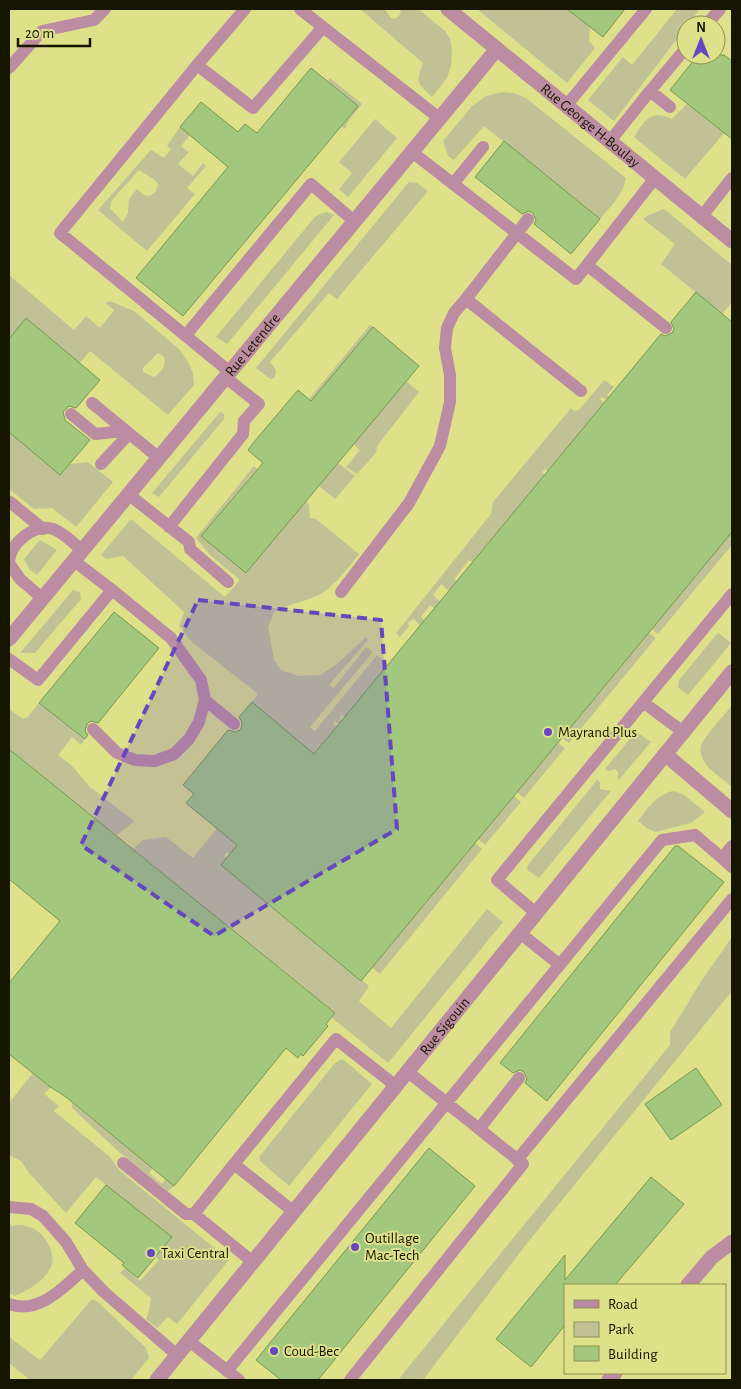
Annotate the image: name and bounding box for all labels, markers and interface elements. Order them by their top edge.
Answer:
scale bar [18,15,90,47]
north arrow [676,15,726,65]
text: N [696,21,706,35]
text: 20 m [25,26,54,41]
street label: Rue George H-Boulay [538,81,643,171]
street label: Rue Letendre [222,310,283,379]
place label: Mayrand Plus [558,725,637,740]
marker: Mayrand Plus [542,726,554,738]
street label: Rue Sigouin [417,994,472,1058]
place label: Outillage Mac-Tech [365,1231,419,1263]
marker: Outillage Mac-Tech [349,1241,361,1253]
place label: Taxi Central [161,1246,229,1261]
marker: Taxi Central [145,1247,157,1259]
legend [564,1284,726,1374]
text: Road [608,1297,638,1312]
text: Park [608,1322,634,1337]
place label: Coud-Bec [284,1344,339,1359]
marker: Coud-Bec [268,1345,280,1357]
text: Building [608,1347,658,1362]

